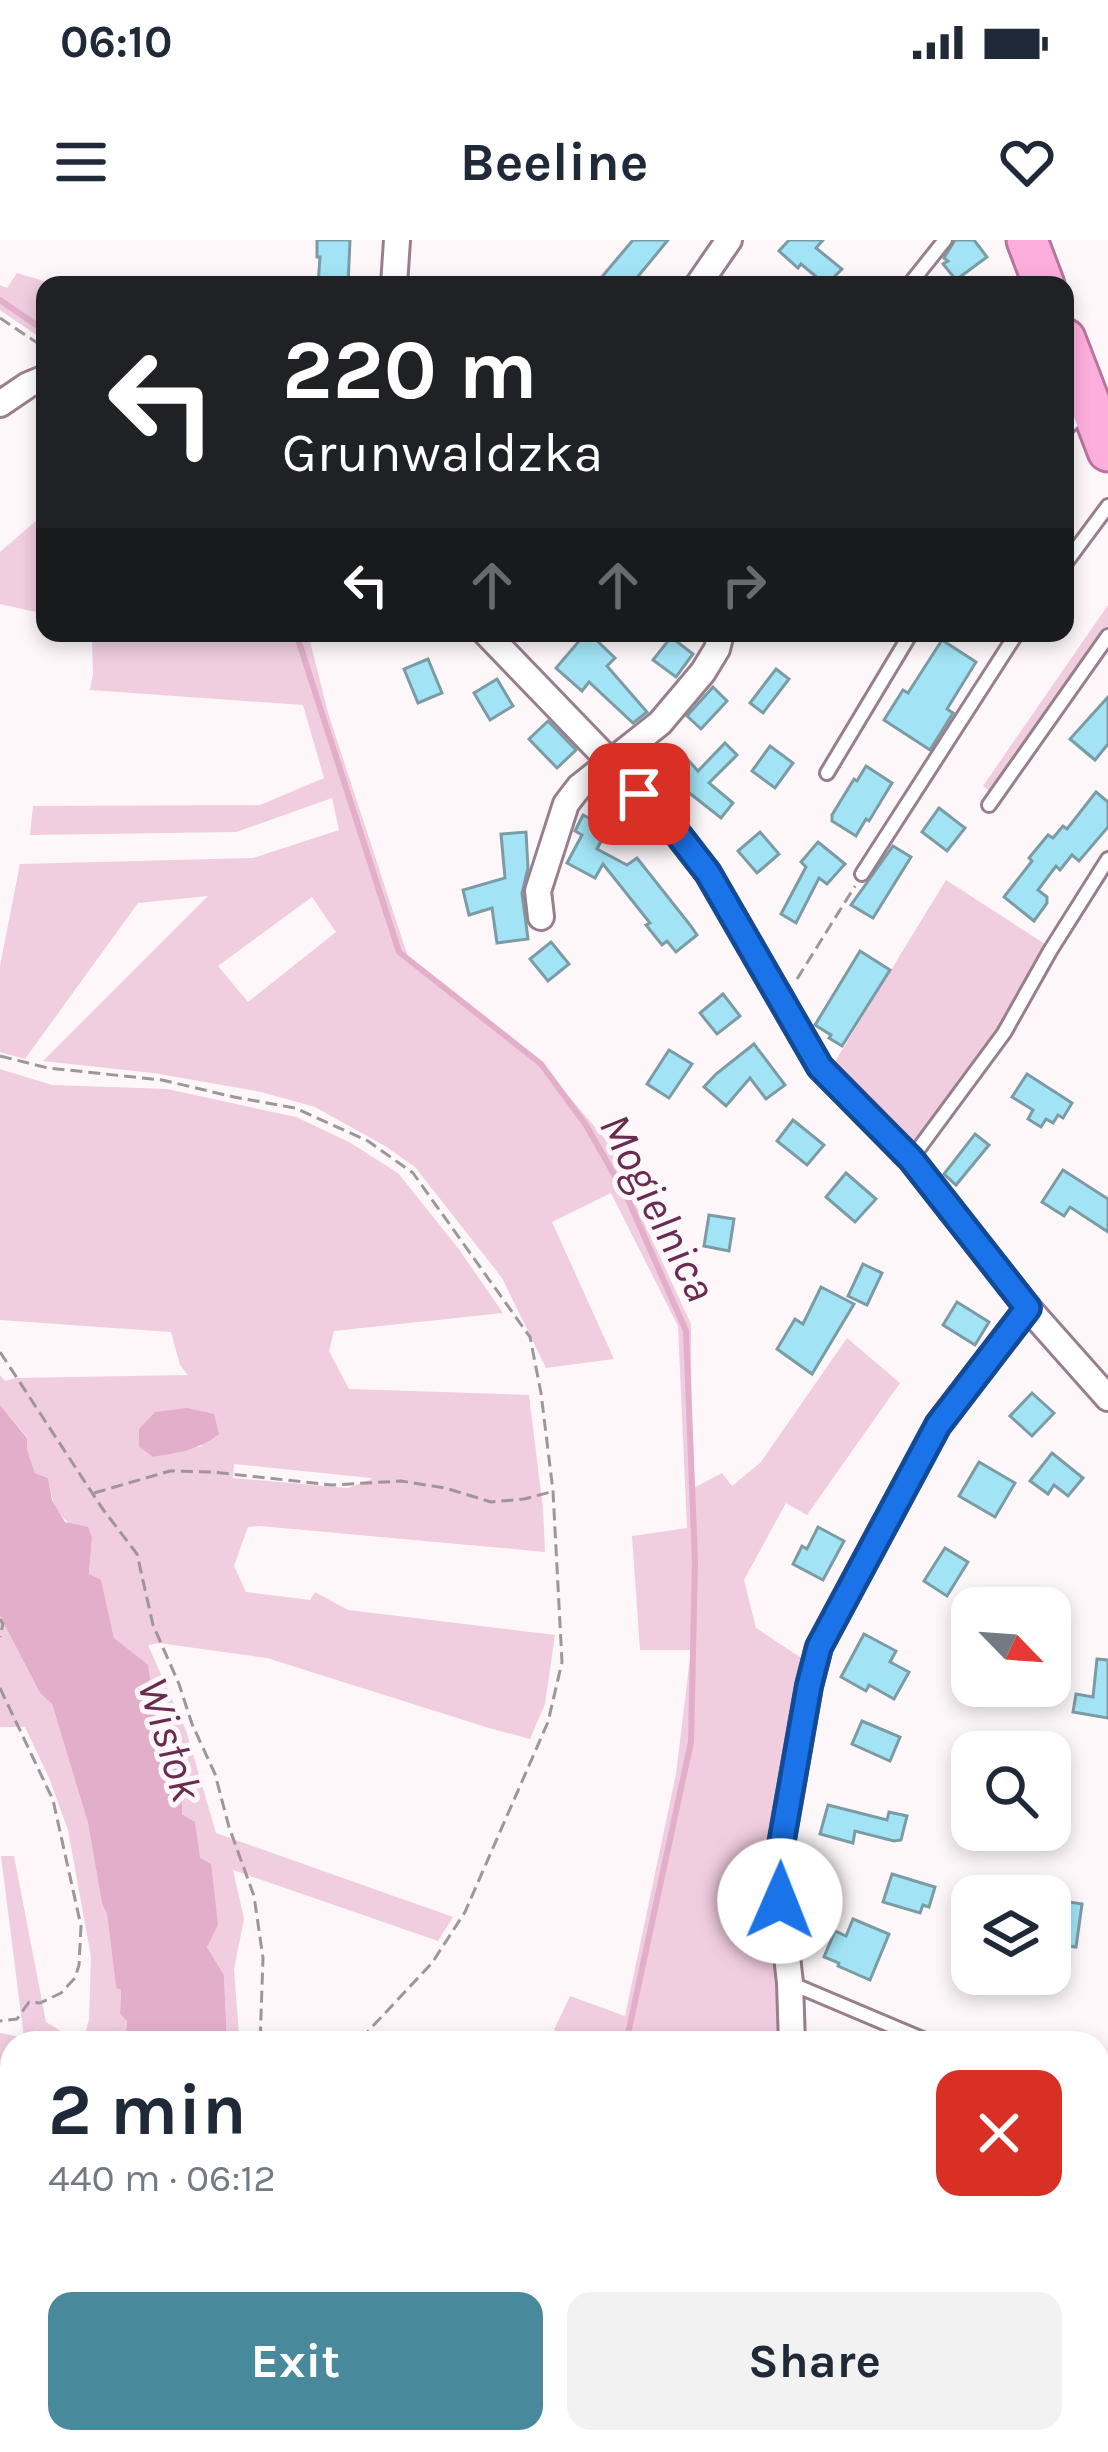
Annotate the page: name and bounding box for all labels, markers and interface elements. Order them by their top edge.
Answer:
text: 06:10 [60,16,172,68]
icon: menu [48,129,114,195]
icon: heart [994,129,1060,195]
text: Beeline [460,130,648,194]
text: 220 m [282,321,538,419]
icon: left [84,324,240,480]
text: Grunwaldzka [282,421,603,485]
icon: left [333,552,399,618]
icon: ahead [459,552,525,618]
icon: ahead [585,552,651,618]
icon: right [711,552,777,618]
pin [588,743,690,845]
icon: arrive [606,761,672,827]
water label: Mogielnica [588,1105,728,1310]
north arrow [951,1587,1071,1707]
map controls [951,1587,1071,1995]
water label: Wisłok [127,1671,214,1808]
button: search [951,1731,1071,1851]
position arrow [717,1838,843,1964]
button: layers [951,1875,1071,1995]
text: 2 min [48,2068,247,2152]
button: close [936,2070,1062,2196]
text: 440 m · 06:12 [48,2155,276,2201]
button: Exit [48,2292,543,2430]
button: Share [567,2292,1062,2430]

